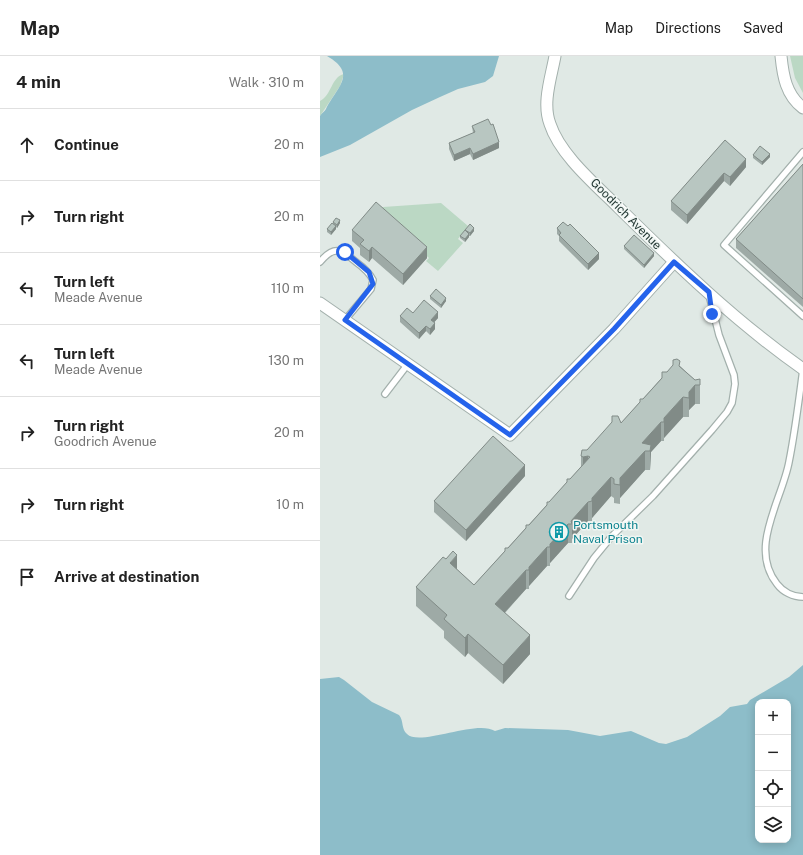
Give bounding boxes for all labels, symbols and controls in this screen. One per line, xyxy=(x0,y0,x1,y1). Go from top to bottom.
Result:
text: Map xyxy=(20,17,60,39)
text: Map xyxy=(605,20,633,36)
text: Directions xyxy=(655,20,721,36)
text: Saved xyxy=(743,20,783,36)
text: 4 min xyxy=(16,72,61,92)
text: Walk · 310 m xyxy=(229,75,304,90)
icon: ahead xyxy=(16,134,38,156)
text: Continue xyxy=(54,136,119,153)
text: 20 m xyxy=(274,137,304,152)
street label: Goodrich Avenue xyxy=(588,176,665,253)
icon: right xyxy=(16,206,38,228)
text: Turn right xyxy=(54,208,124,225)
text: 20 m xyxy=(274,209,304,224)
route start xyxy=(336,243,354,261)
text: Turn left xyxy=(54,273,115,290)
icon: left xyxy=(16,278,38,300)
text: 110 m xyxy=(271,281,304,296)
text: Meade Avenue xyxy=(54,290,143,305)
route end xyxy=(703,305,721,323)
text: Turn left xyxy=(54,345,115,362)
icon: left xyxy=(16,350,38,372)
text: 130 m xyxy=(268,353,304,368)
text: Meade Avenue xyxy=(54,362,143,377)
text: Turn right xyxy=(54,417,124,434)
icon: right xyxy=(16,422,38,444)
text: 20 m xyxy=(274,425,304,440)
text: Goodrich Avenue xyxy=(54,434,157,449)
icon: right xyxy=(16,494,38,516)
text: Turn right xyxy=(54,496,124,513)
text: 10 m xyxy=(276,497,304,512)
place label: Portsmouth Naval Prison xyxy=(573,518,643,546)
building icon: Portsmouth Naval Prison xyxy=(548,521,570,543)
icon: arrive xyxy=(16,566,38,588)
text: Arrive at destination xyxy=(54,568,199,585)
map controls xyxy=(755,699,791,843)
button: + xyxy=(755,699,791,735)
button: − xyxy=(755,735,791,771)
button: locate xyxy=(755,771,791,807)
button: layers xyxy=(755,807,791,843)

